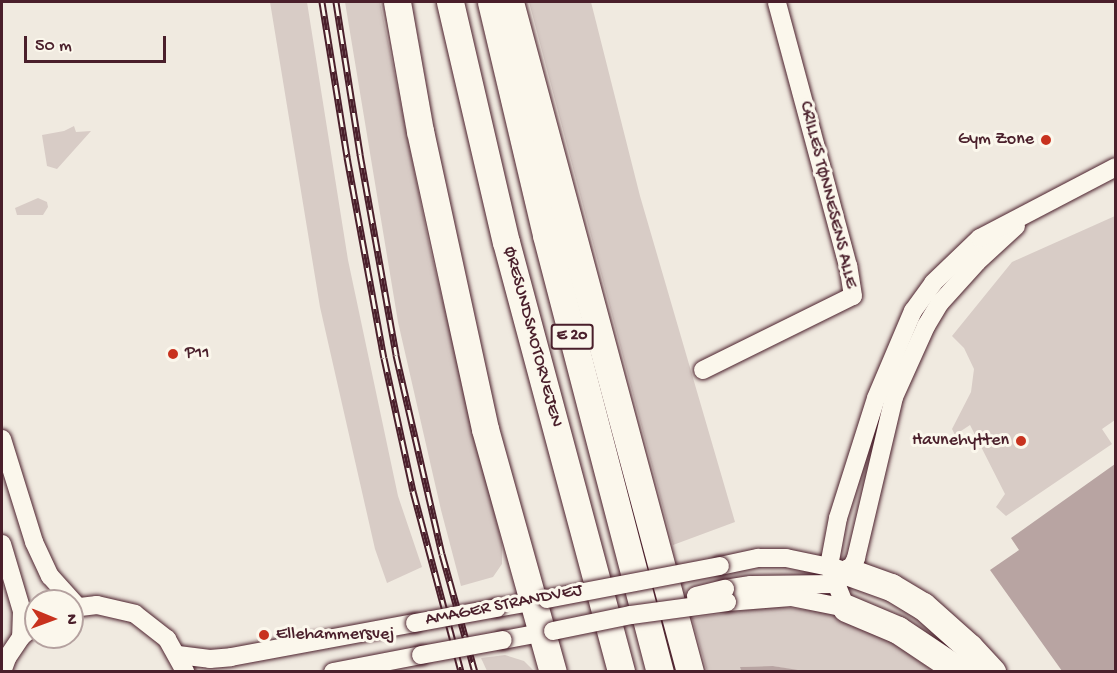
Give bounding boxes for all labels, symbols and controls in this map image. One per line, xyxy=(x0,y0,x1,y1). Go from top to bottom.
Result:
scale bar xyxy=(27,24,170,62)
text: 50 m xyxy=(35,36,72,57)
street label: CRILLES TØNNESENS ALLE xyxy=(793,99,861,291)
place label: Gym Zone xyxy=(958,129,1034,151)
marker: Gym Zone xyxy=(1039,133,1053,147)
street label: ØRESUNDSMOTORVEJEN xyxy=(497,244,567,430)
road number: E 20 xyxy=(550,324,594,350)
place label: P11 xyxy=(185,343,209,365)
marker: P11 xyxy=(166,347,180,361)
place label: Havnehytten xyxy=(912,430,1009,452)
marker: Havnehytten xyxy=(1014,434,1028,448)
street label: AMAGER STRANDVEJ xyxy=(424,580,584,632)
north arrow xyxy=(24,589,84,649)
text: N xyxy=(61,614,80,625)
place label: Ellehammersvej xyxy=(276,624,394,646)
marker: Ellehammersvej xyxy=(257,628,271,642)

